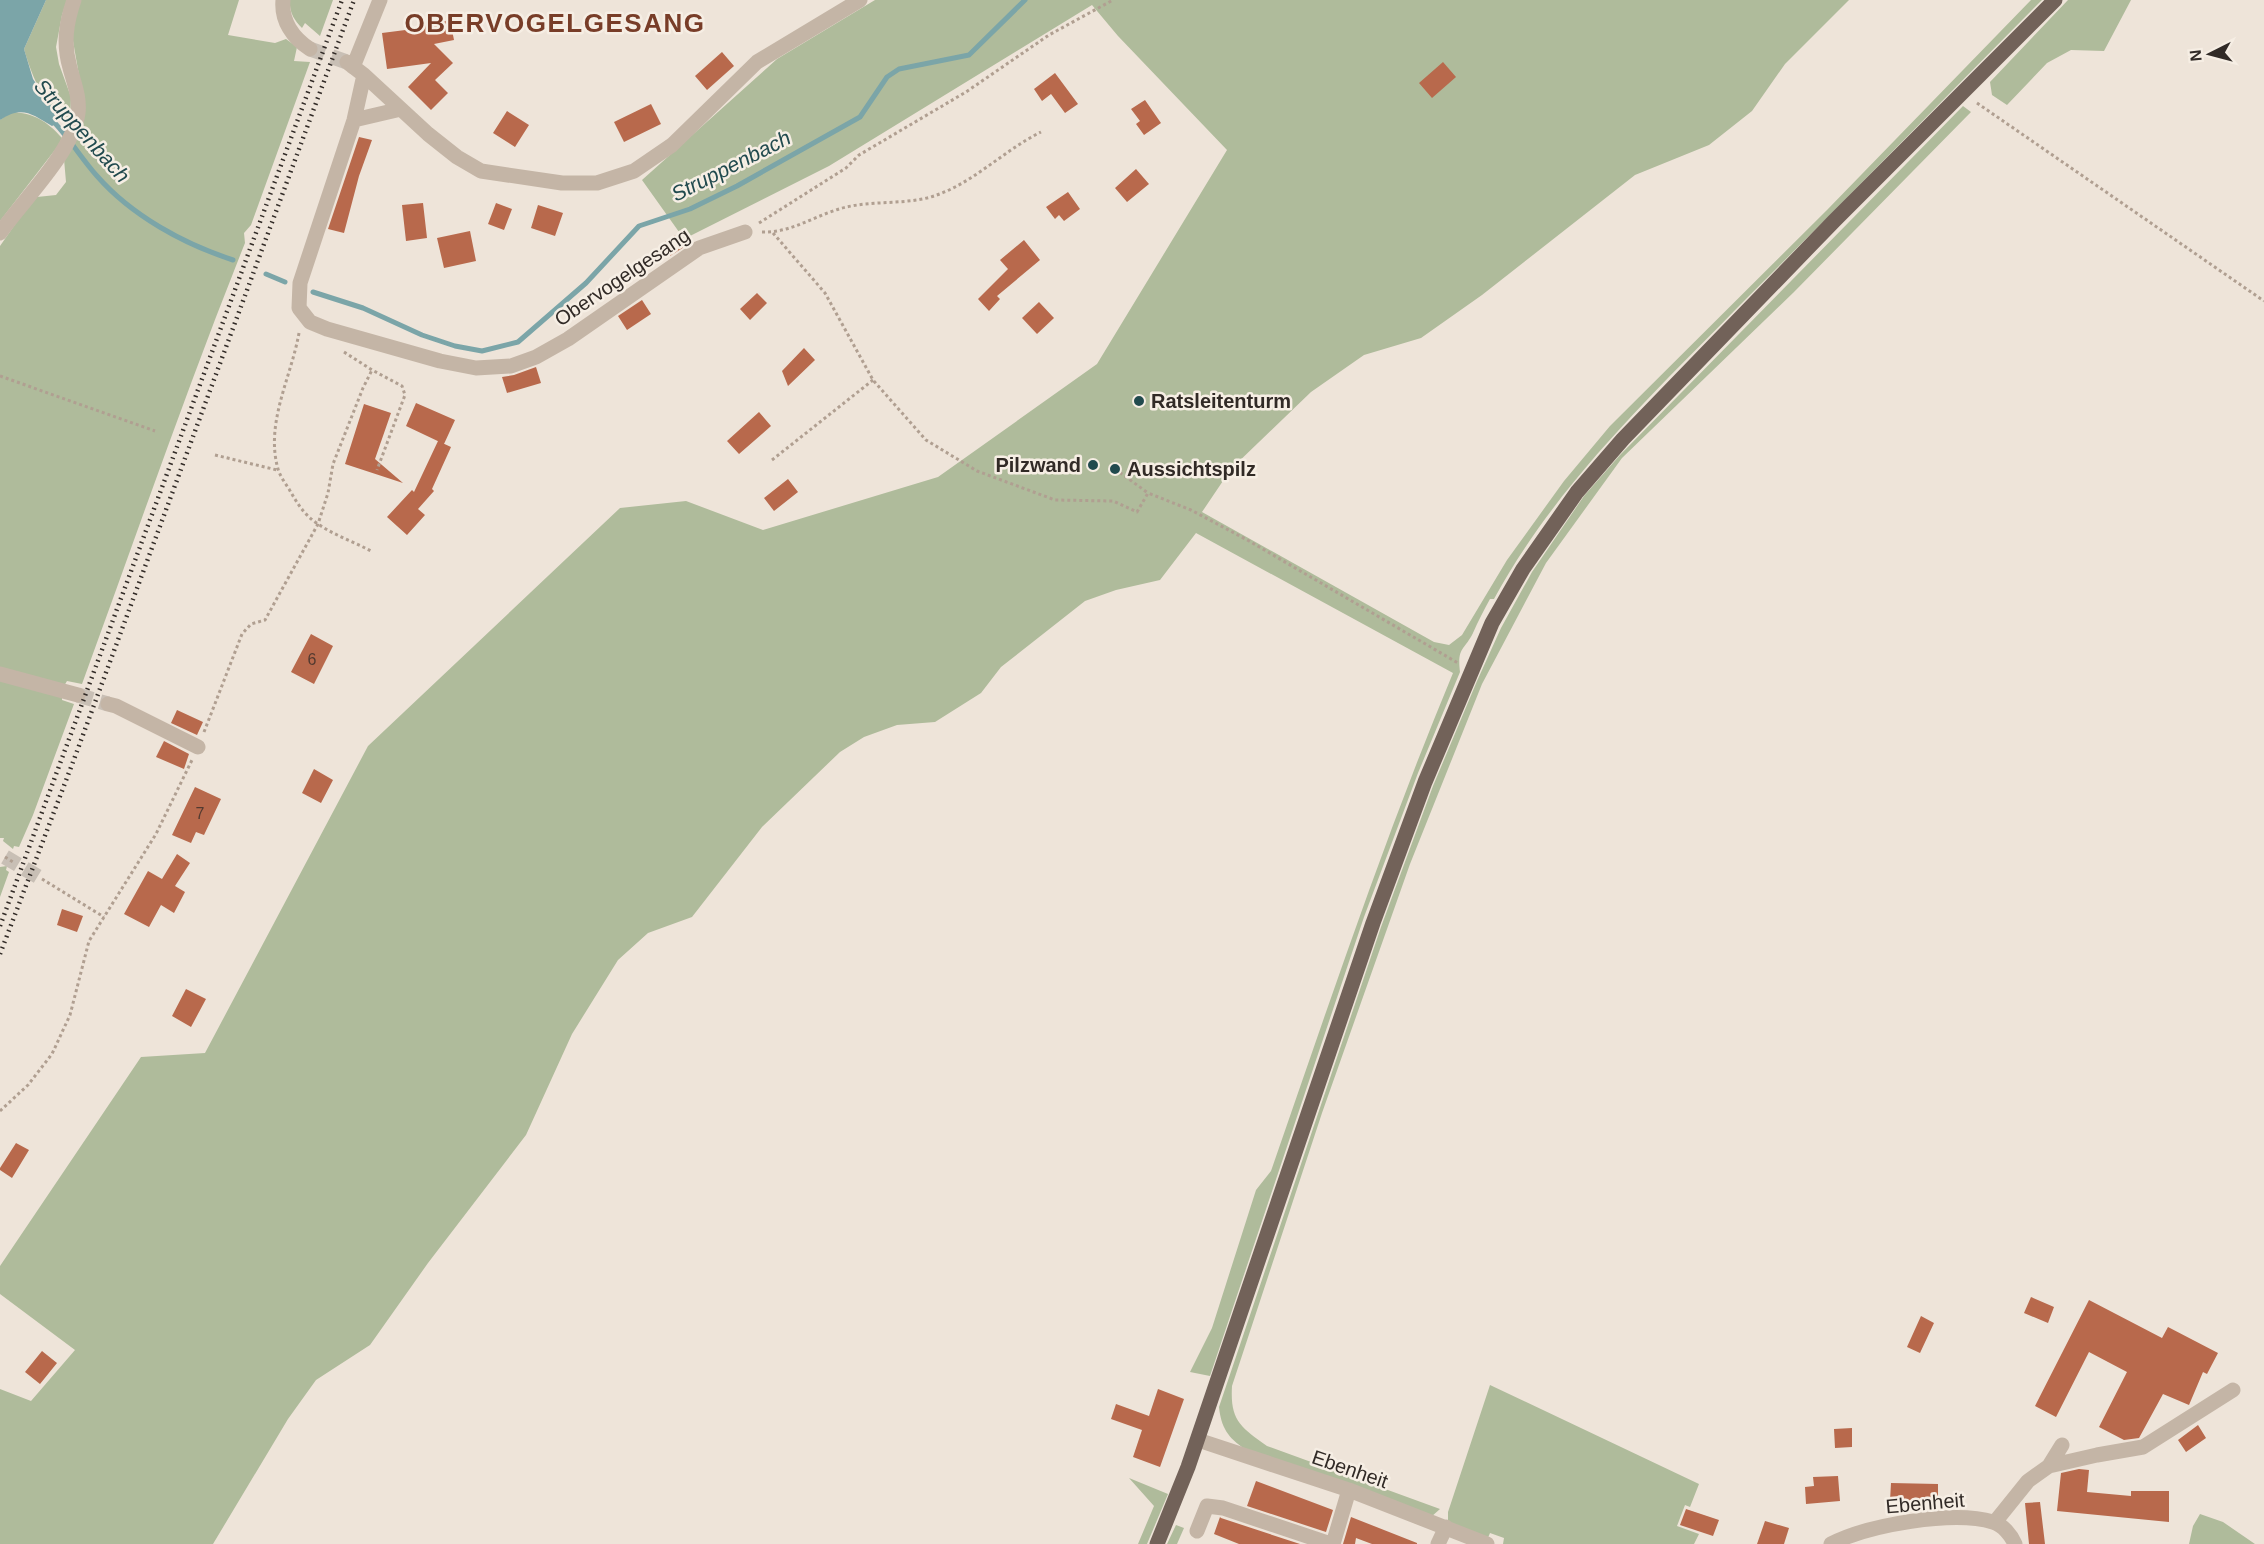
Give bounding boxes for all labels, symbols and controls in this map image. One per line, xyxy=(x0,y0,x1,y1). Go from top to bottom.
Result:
district label: OBERVOGELGESANG xyxy=(405,8,705,38)
north arrow xyxy=(2180,24,2240,84)
text: N xyxy=(2187,49,2205,62)
water label: Struppenbach xyxy=(30,74,135,187)
water label: Struppenbach xyxy=(667,126,794,205)
street label: Obervogelgesang xyxy=(550,224,694,330)
place label: Ratsleitenturm xyxy=(1151,390,1291,412)
marker: Ratsleitenturm xyxy=(1132,394,1146,408)
place label: Pilzwand xyxy=(995,454,1081,476)
marker: Pilzwand xyxy=(1086,458,1100,472)
place label: Aussichtspilz xyxy=(1127,458,1256,480)
marker: Aussichtspilz xyxy=(1108,462,1122,476)
house number: 6 xyxy=(308,651,317,668)
house number: 7 xyxy=(196,805,205,822)
street label: Ebenheit xyxy=(1309,1446,1391,1492)
street label: Ebenheit xyxy=(1885,1489,1966,1517)

